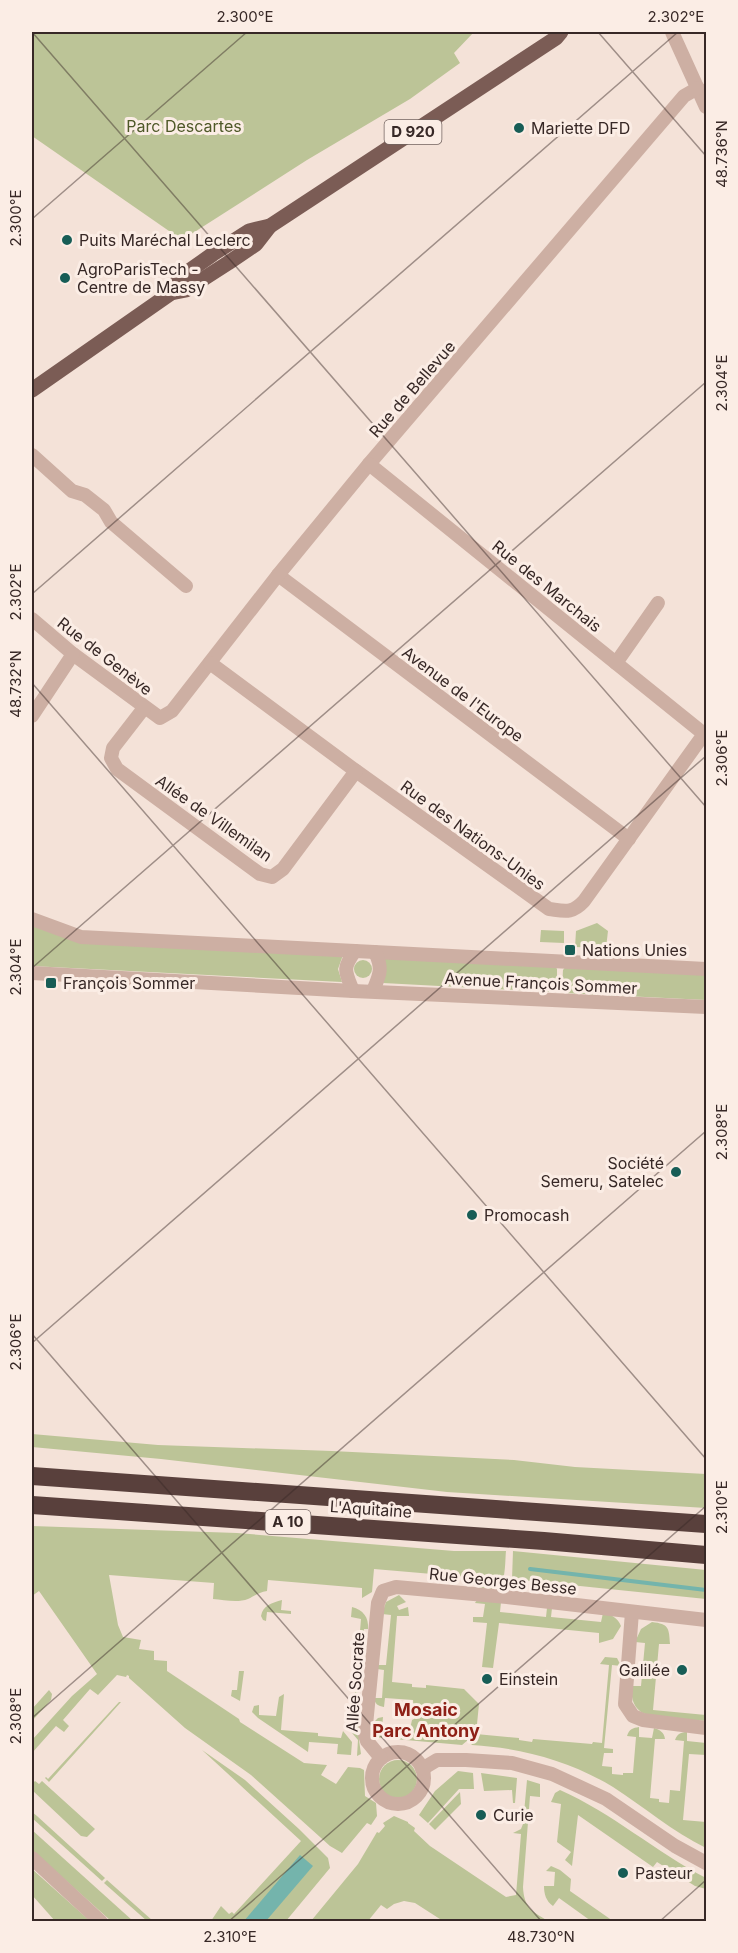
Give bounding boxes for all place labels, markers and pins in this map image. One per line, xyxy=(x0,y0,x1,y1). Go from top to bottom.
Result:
place label: Mariette DFD xyxy=(531,118,630,138)
marker: Mariette DFD xyxy=(512,121,526,135)
place label: Puits Maréchal Leclerc xyxy=(79,230,251,250)
marker: Puits Maréchal Leclerc xyxy=(60,233,74,247)
place label: AgroParisTech - Centre de Massy xyxy=(77,259,205,297)
marker: AgroParisTech - Centre de Massy xyxy=(58,271,72,285)
place label: Nations Unies xyxy=(582,940,687,960)
marker: Nations Unies xyxy=(563,943,577,957)
place label: François Sommer xyxy=(63,973,195,993)
marker: François Sommer xyxy=(44,976,58,990)
place label: Société Semeru, Satelec xyxy=(540,1153,664,1191)
marker: Société Semeru, Satelec xyxy=(669,1165,683,1179)
place label: Promocash xyxy=(484,1205,569,1225)
marker: Promocash xyxy=(465,1208,479,1222)
place label: Galilée xyxy=(619,1660,670,1680)
marker: Galilée xyxy=(675,1663,689,1677)
place label: Einstein xyxy=(499,1669,558,1689)
marker: Einstein xyxy=(480,1672,494,1686)
place label: Curie xyxy=(493,1805,534,1825)
marker: Curie xyxy=(474,1808,488,1822)
place label: Pasteur xyxy=(635,1863,693,1883)
marker: Pasteur xyxy=(616,1866,630,1880)

